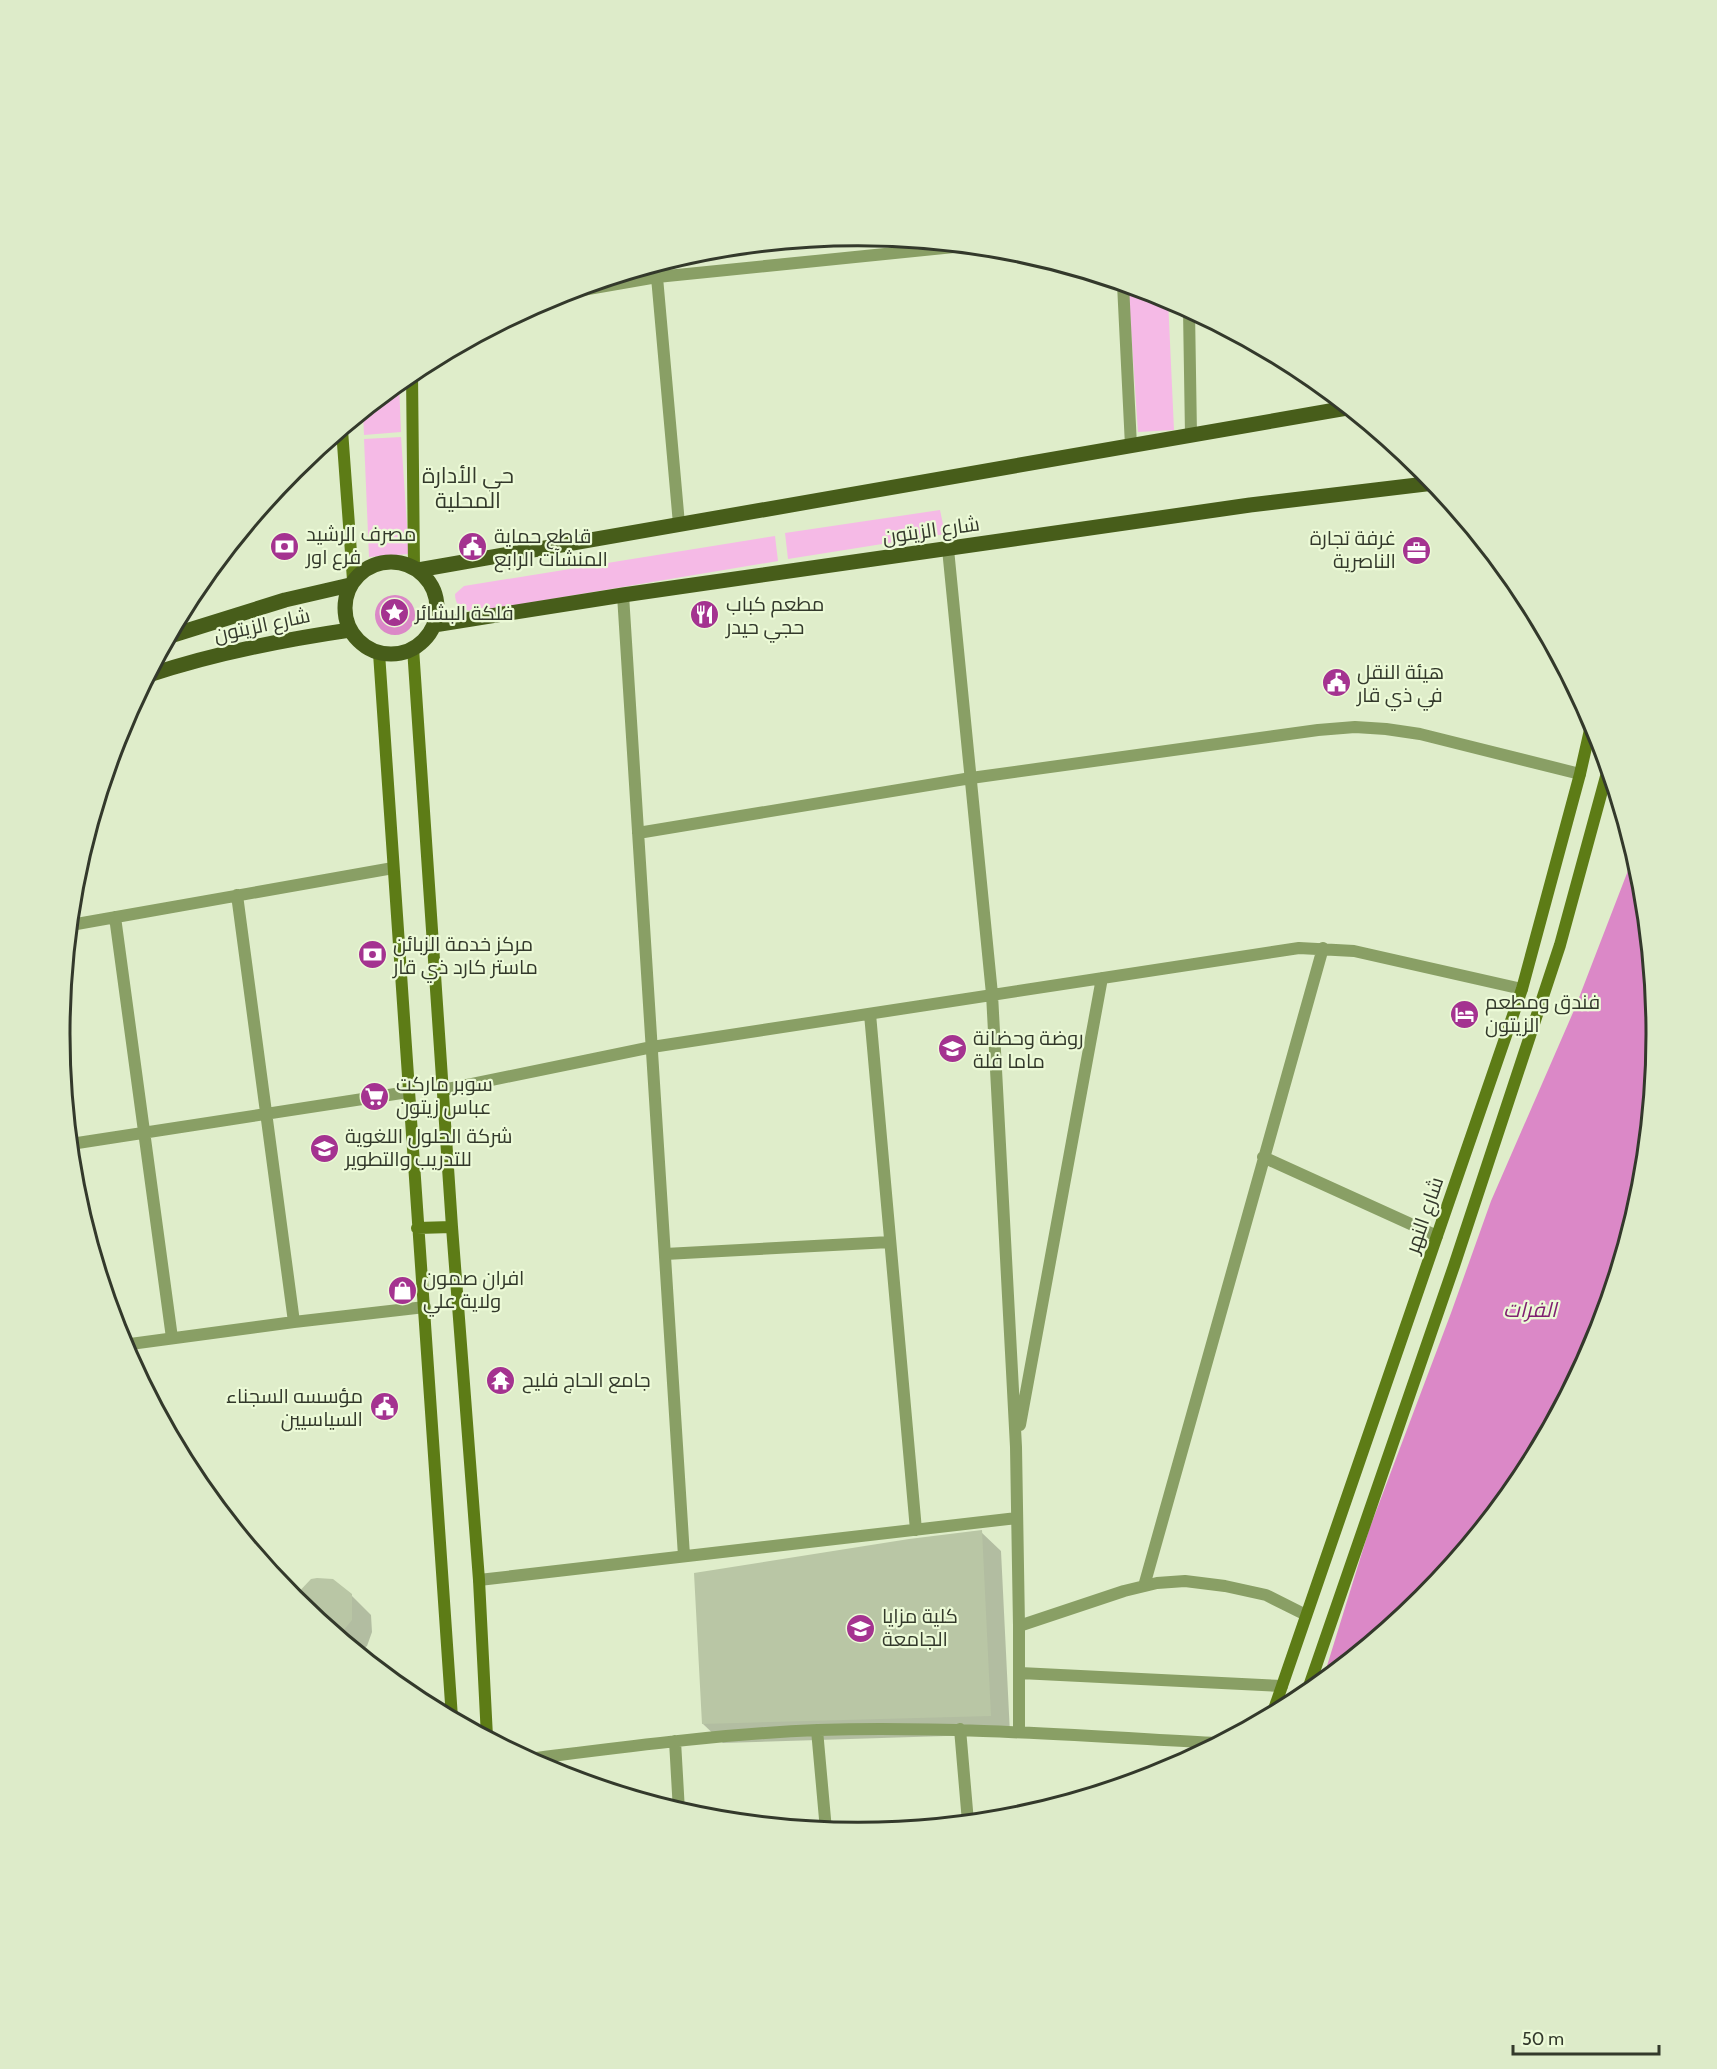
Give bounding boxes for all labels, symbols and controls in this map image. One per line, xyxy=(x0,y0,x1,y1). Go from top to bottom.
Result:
district label: حي الأدارة المحلية xyxy=(422,462,514,514)
street label: شارع الزيتون xyxy=(881,511,981,551)
place label: مصرف الرشيد فرع اور xyxy=(305,522,416,571)
place label: قاطع حماية المنشآت الرابع xyxy=(494,524,608,573)
place label: غرفة تجارة الناصرية xyxy=(1310,526,1396,573)
bank icon: مصرف الرشيد فرع اور xyxy=(269,530,301,562)
public building icon: قاطع حماية المنشآت الرابع xyxy=(457,531,489,563)
office icon: غرفة تجارة الناصرية xyxy=(1401,534,1433,566)
place label: مطعم كباب حجي حيدر xyxy=(725,592,824,643)
place icon: فلكة البشائر xyxy=(378,597,410,629)
restaurant icon: مطعم كباب حجي حيدر xyxy=(689,599,721,631)
place label: فلكة البشائر xyxy=(414,601,514,625)
street label: شارع الزيتون xyxy=(212,603,313,649)
place label: هيئة النقل في ذي قار xyxy=(1356,660,1444,711)
public building icon: هيئة النقل في ذي قار xyxy=(1320,667,1352,699)
place label: مركز خدمة الزبائن ماستر كارد ذي قار xyxy=(392,932,538,983)
bank icon: مركز خدمة الزبائن ماستر كارد ذي قار xyxy=(356,939,388,971)
place label: فندق ومطعم الزيتون xyxy=(1485,990,1600,1038)
hotel icon: فندق ومطعم الزيتون xyxy=(1448,998,1480,1030)
place label: روضة وحضانة ماما فلة xyxy=(973,1026,1083,1073)
school or university icon: روضة وحضانة ماما فلة xyxy=(936,1033,968,1065)
place label: سوبر ماركت عباس زيتون xyxy=(396,1072,493,1120)
supermarket icon: سوبر ماركت عباس زيتون xyxy=(359,1080,391,1112)
place label: شركة الحلول اللغوية للتدريب والتطوير xyxy=(344,1124,512,1171)
school or university icon: شركة الحلول اللغوية للتدريب والتطوير xyxy=(308,1132,340,1164)
street label: شارع النهر xyxy=(1399,1174,1450,1258)
place label: افران صمون ولاية علي xyxy=(423,1266,525,1317)
shop icon: افران صمون ولاية علي xyxy=(386,1274,418,1306)
water label: الفرات xyxy=(1503,1297,1559,1322)
temple icon: جامع الحاج فليح xyxy=(485,1364,517,1396)
place label: جامع الحاج فليح xyxy=(522,1368,651,1394)
place label: مؤسسه السجناء السياسيين xyxy=(226,1384,363,1432)
public building icon: مؤسسه السجناء السياسيين xyxy=(368,1391,400,1423)
place label: كلية مزايا الجامعة xyxy=(882,1604,958,1651)
school or university icon: كلية مزايا الجامعة xyxy=(845,1612,877,1644)
scale bar xyxy=(1513,2018,1658,2056)
text: 50 m xyxy=(1522,2028,1564,2050)

